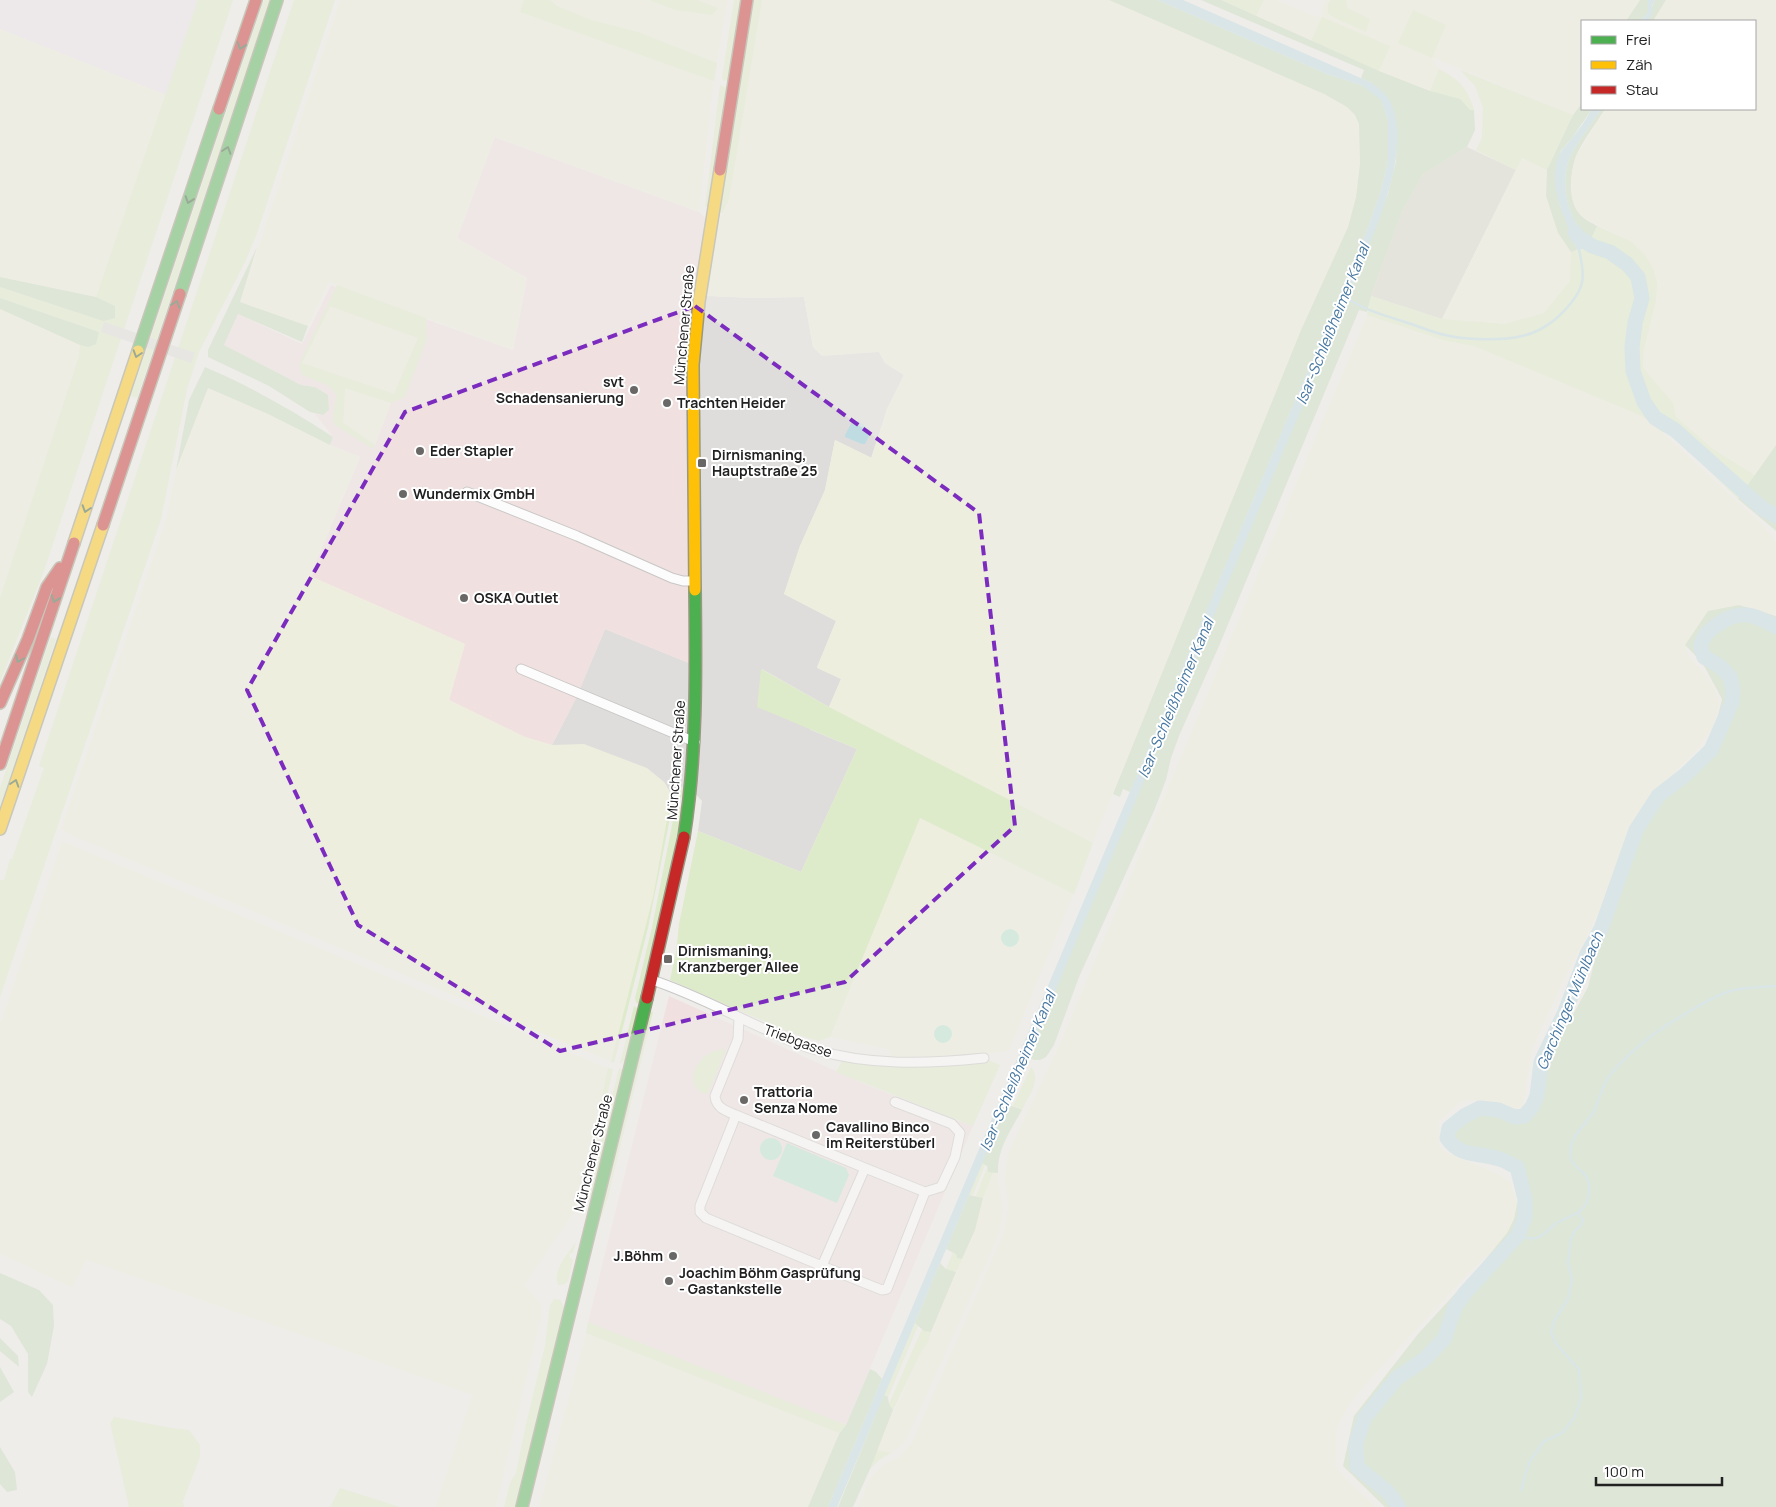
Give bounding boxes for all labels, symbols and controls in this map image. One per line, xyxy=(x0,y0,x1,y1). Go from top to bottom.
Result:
legend xyxy=(1581,20,1756,110)
text: Frei xyxy=(1626,29,1651,50)
one-way arrow xyxy=(237,41,247,50)
text: Zäh xyxy=(1626,54,1653,75)
text: Stau xyxy=(1626,79,1659,100)
one-way arrow xyxy=(221,146,231,155)
one-way arrow xyxy=(185,195,195,204)
water label: Isar-Schleißheimer Kanal xyxy=(1291,238,1375,407)
street label: Münchener Straße xyxy=(669,264,698,386)
one-way arrow xyxy=(170,301,180,309)
one-way arrow xyxy=(133,350,143,358)
place label: svt Schadensanierung xyxy=(496,372,624,407)
marker: svt Schadensanierung xyxy=(628,384,640,396)
place label: Trachten Heider xyxy=(677,393,786,412)
marker: Trachten Heider xyxy=(661,397,673,409)
place label: Eder Stapler xyxy=(430,441,514,460)
marker: Eder Stapler xyxy=(414,445,426,457)
place label: Dirnismaning, Hauptstraße 25 xyxy=(712,445,817,480)
marker: Dirnismaning, Hauptstraße 25 xyxy=(696,457,708,469)
place label: Wundermix GmbH xyxy=(413,484,535,503)
marker: Wundermix GmbH xyxy=(397,488,409,500)
one-way arrow xyxy=(82,504,92,512)
place label: OSKA Outlet xyxy=(474,588,559,607)
marker: OSKA Outlet xyxy=(458,592,470,604)
one-way arrow xyxy=(51,594,61,603)
water label: Isar-Schleißheimer Kanal xyxy=(1132,612,1220,781)
one-way arrow xyxy=(15,654,26,663)
street label: Münchener Straße xyxy=(662,699,689,821)
one-way arrow xyxy=(10,779,20,787)
water label: Garchinger Mühlbach xyxy=(1531,927,1609,1073)
place label: Dirnismaning, Kranzberger Allee xyxy=(678,941,799,976)
marker: Dirnismaning, Kranzberger Allee xyxy=(662,953,674,965)
water label: Isar-Schleißheimer Kanal xyxy=(974,985,1062,1154)
street label: Triebgasse xyxy=(761,1019,835,1062)
place label: Trattoria Senza Nome xyxy=(754,1082,838,1117)
street label: Münchener Straße xyxy=(569,1092,616,1213)
marker: Trattoria Senza Nome xyxy=(738,1094,750,1106)
place label: Cavallino Binco im Reiterstüberl xyxy=(826,1117,935,1152)
marker: Cavallino Binco im Reiterstüberl xyxy=(810,1129,822,1141)
place label: J.Böhm xyxy=(614,1246,663,1265)
marker: J.Böhm xyxy=(667,1250,679,1262)
place label: Joachim Böhm Gasprüfung - Gastankstelle xyxy=(679,1263,861,1298)
marker: Joachim Böhm Gasprüfung - Gastankstelle xyxy=(663,1275,675,1287)
scale bar xyxy=(1596,1454,1722,1486)
text: 100 m xyxy=(1604,1461,1644,1482)

